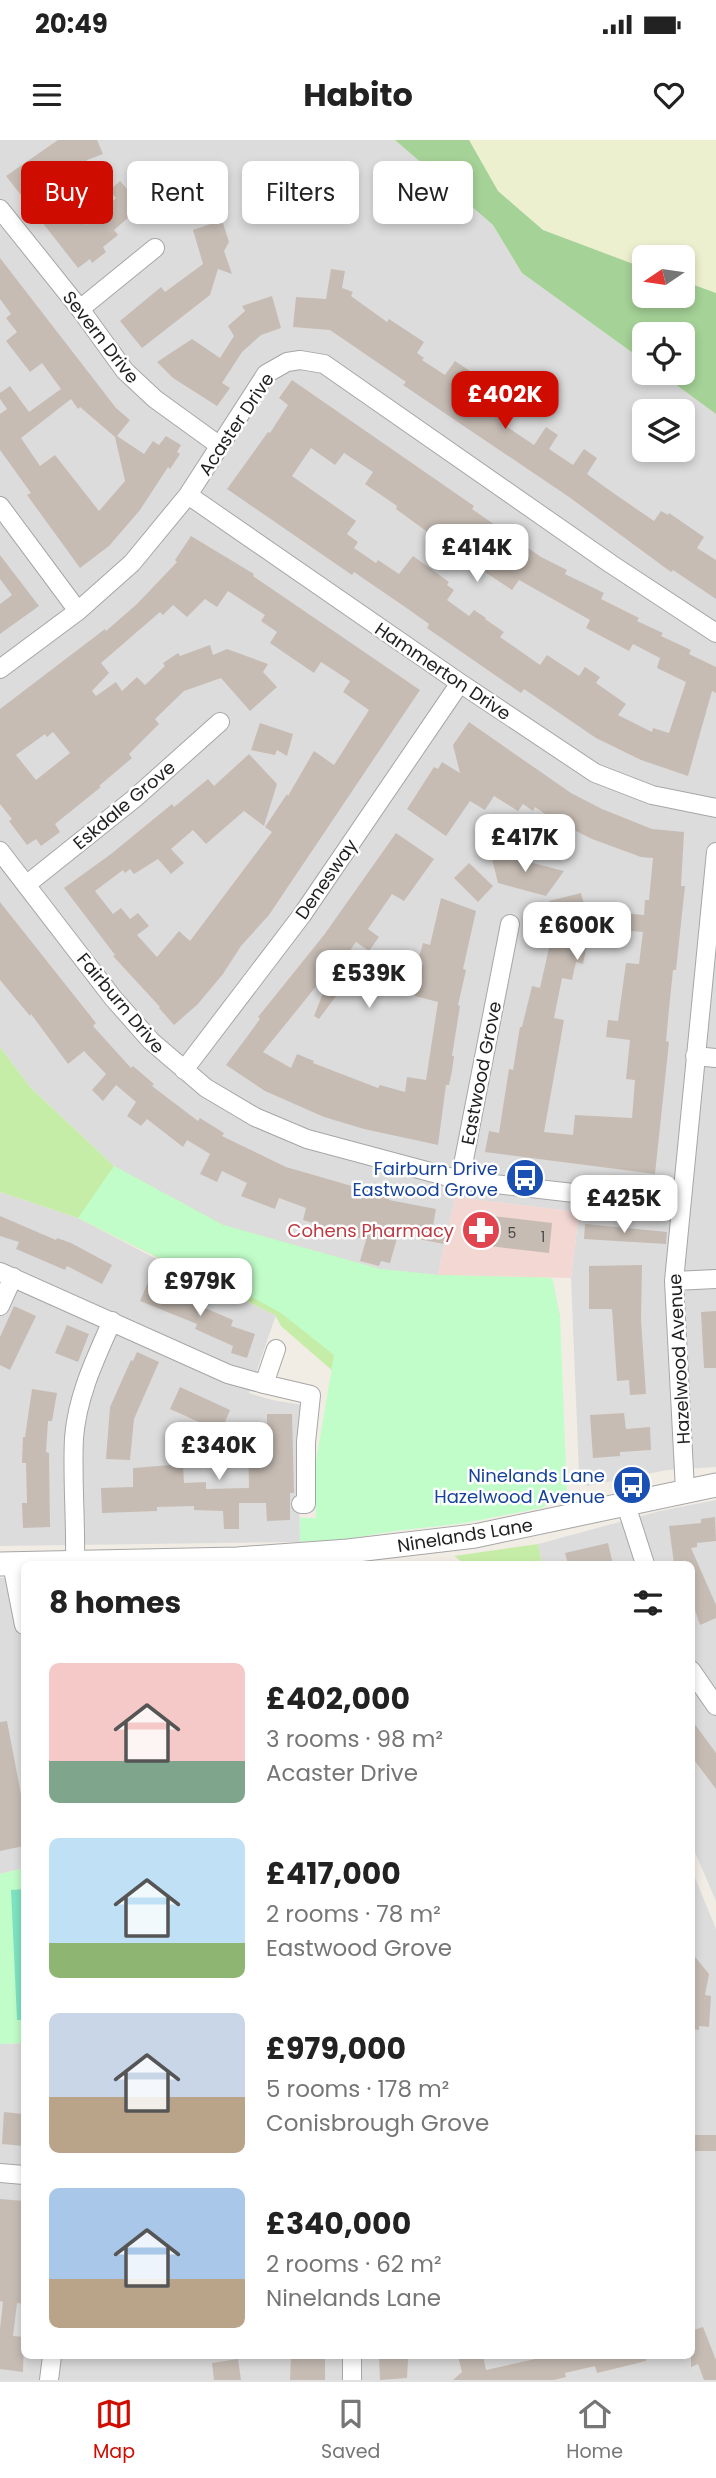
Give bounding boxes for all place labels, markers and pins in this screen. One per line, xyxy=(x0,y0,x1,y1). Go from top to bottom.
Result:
pin: £402K xyxy=(456,372,554,431)
pin: £414K xyxy=(428,524,526,584)
pin: £417K xyxy=(476,814,574,874)
pin: £600K xyxy=(528,902,626,962)
pin: £539K xyxy=(320,950,418,1010)
place label: Fairburn Drive Eastwood Grove xyxy=(352,1156,498,1202)
bus stop icon: Fairburn Drive Eastwood Grove xyxy=(504,1157,546,1199)
pin: £425K xyxy=(575,1176,673,1235)
pharmacy icon: Cohens Pharmacy xyxy=(460,1209,502,1251)
place label: Cohens Pharmacy xyxy=(288,1218,454,1243)
pin: £979K xyxy=(151,1258,249,1318)
pin: £340K xyxy=(170,1422,268,1482)
place label: Ninelands Lane Hazelwood Avenue xyxy=(434,1463,605,1509)
bus stop icon: Ninelands Lane Hazelwood Avenue xyxy=(611,1464,653,1506)

